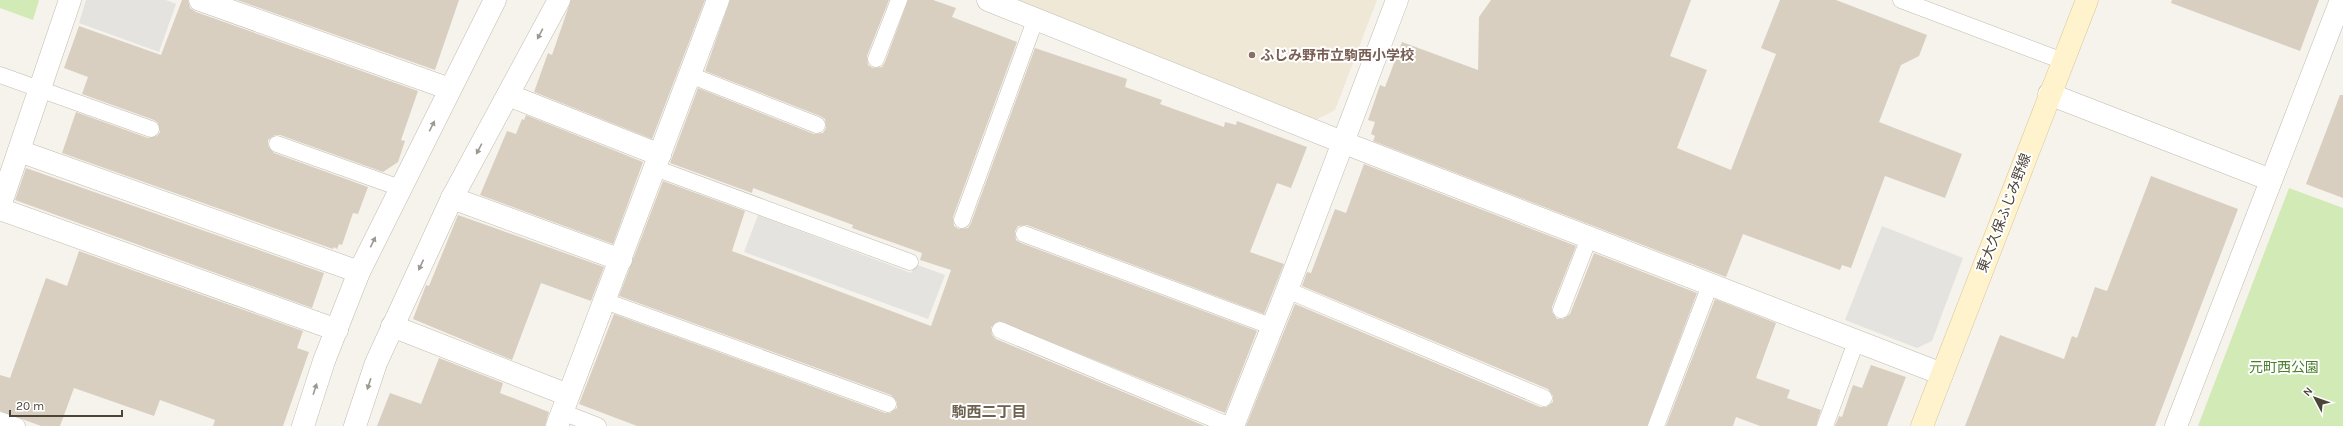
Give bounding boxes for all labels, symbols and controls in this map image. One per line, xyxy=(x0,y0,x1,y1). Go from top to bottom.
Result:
one-way arrow xyxy=(537,29,543,40)
place label: ふじみ野市立駒西小学校 xyxy=(1260,47,1414,64)
marker: ふじみ野市立駒西小学校 xyxy=(1247,50,1257,60)
one-way arrow xyxy=(429,120,435,132)
one-way arrow xyxy=(475,143,482,155)
street label: 東大久保ふじみ野線 xyxy=(1973,151,2035,275)
one-way arrow xyxy=(370,236,377,248)
one-way arrow xyxy=(418,260,424,271)
park label: 元町西公園 xyxy=(2249,359,2319,376)
north arrow xyxy=(2295,378,2335,418)
one-way arrow xyxy=(365,379,371,391)
one-way arrow xyxy=(312,383,318,395)
text: N xyxy=(2300,385,2315,399)
scale bar xyxy=(10,392,122,418)
text: 20 m xyxy=(16,399,44,413)
district label: 駒西二丁目 xyxy=(951,403,1027,421)

